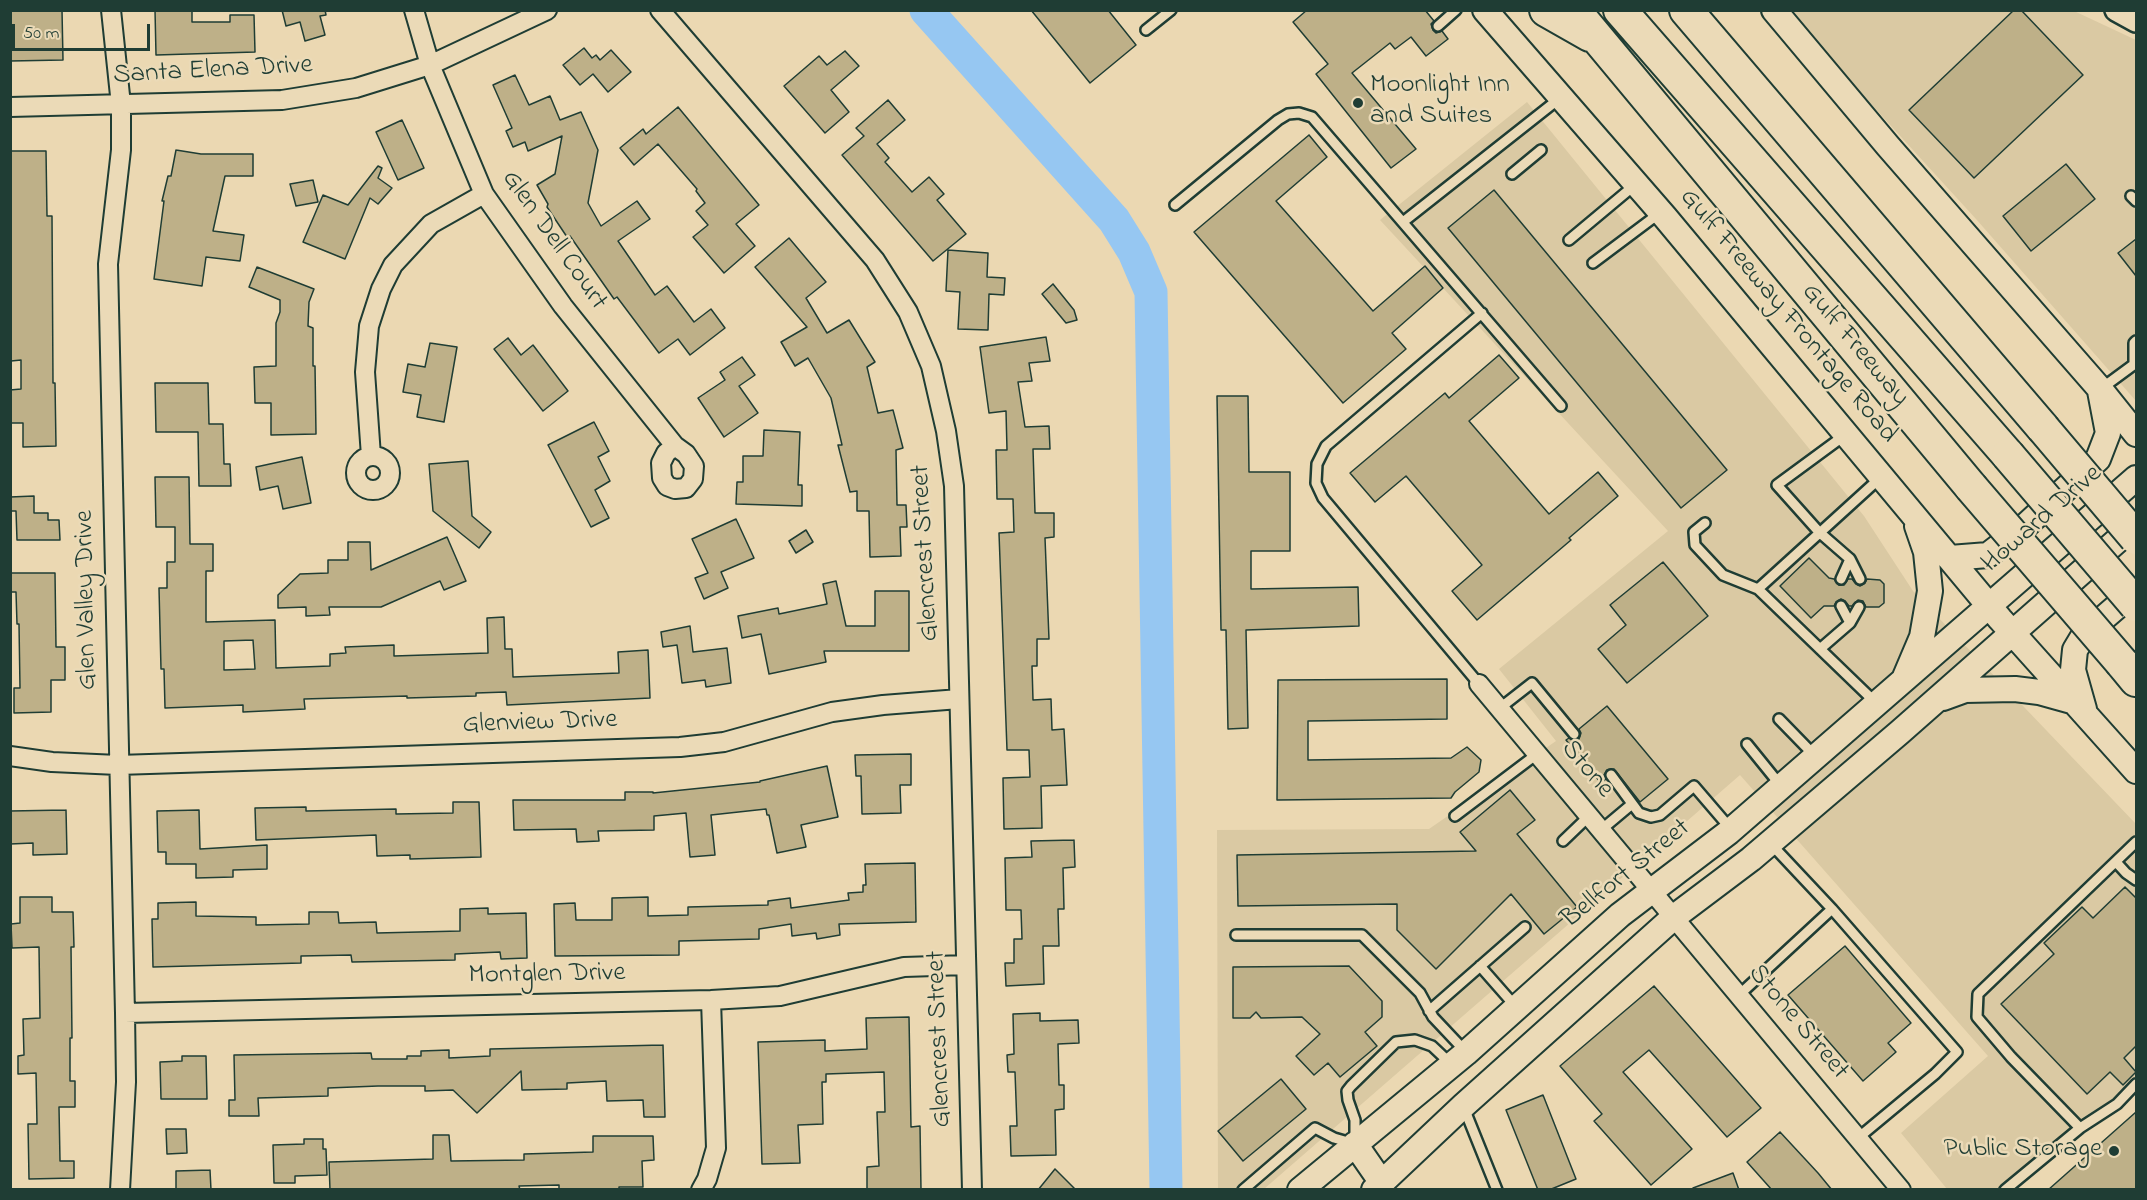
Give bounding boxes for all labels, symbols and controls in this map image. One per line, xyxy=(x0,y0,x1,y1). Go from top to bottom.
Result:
scale bar xyxy=(15,12,153,50)
text: 50 m xyxy=(23,21,60,47)
street label: Santa Elena Drive xyxy=(112,51,314,93)
place label: Moonlight Inn and Suites xyxy=(1370,71,1510,134)
marker: Moonlight Inn and Suites xyxy=(1351,96,1365,110)
street label: Glen Dell Court xyxy=(493,165,613,317)
street label: Gulf Freeway Frontage Road xyxy=(1671,183,1903,451)
street label: Gulf Freeway xyxy=(1793,278,1915,414)
street label: Howard Drive xyxy=(1976,459,2110,581)
street label: Glencrest Street xyxy=(906,464,948,642)
street label: Glen Valley Drive xyxy=(70,510,106,690)
street label: Glenview Drive xyxy=(462,705,618,743)
street label: Stone xyxy=(1552,734,1620,806)
street label: Bellfort Street xyxy=(1556,813,1698,937)
street label: Glencrest Street xyxy=(922,950,960,1128)
street label: Montglen Drive xyxy=(468,958,626,994)
street label: Stone Street xyxy=(1739,959,1855,1087)
place label: Public Storage xyxy=(1943,1135,2102,1167)
marker: Public Storage xyxy=(2107,1144,2121,1158)

